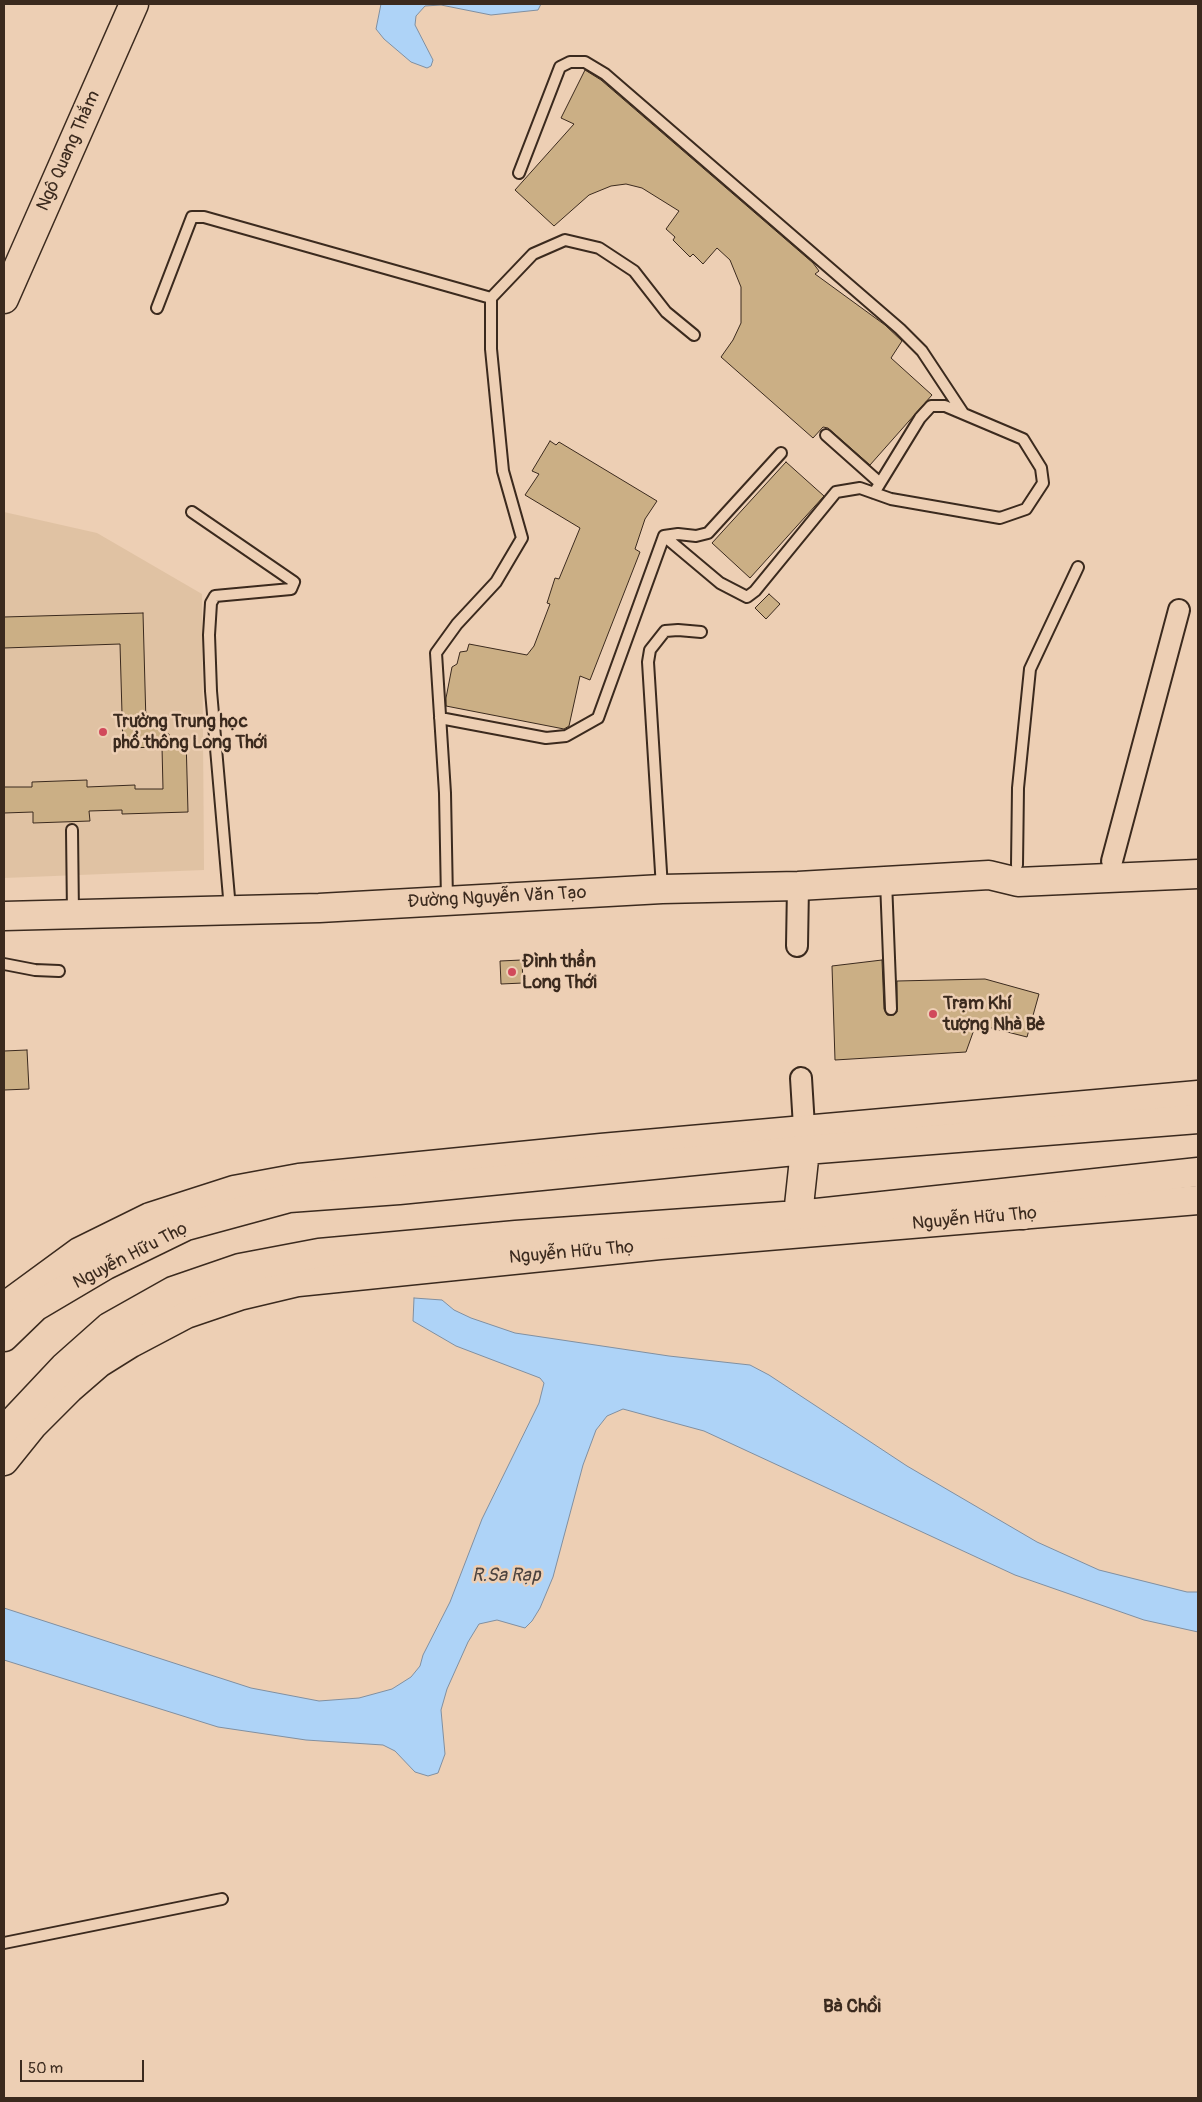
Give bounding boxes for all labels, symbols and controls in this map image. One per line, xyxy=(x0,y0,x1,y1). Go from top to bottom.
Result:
street label: Ngô Quang Thắm xyxy=(33,87,105,215)
place label: Trường Trung học phổ thông Long Thới xyxy=(113,711,267,754)
marker: Trường Trung học phổ thông Long Thới xyxy=(97,726,109,738)
street label: Đường Nguyễn Văn Tạo xyxy=(407,883,587,913)
place label: Đình thần Long Thới xyxy=(522,951,597,994)
marker: Đình thần Long Thới xyxy=(506,966,518,978)
place label: Trạm Khí tượng Nhà Bè xyxy=(943,993,1045,1036)
marker: Trạm Khí tượng Nhà Bè xyxy=(927,1008,939,1020)
street label: Nguyễn Hữu Thọ xyxy=(911,1203,1039,1235)
street label: Nguyễn Hữu Thọ xyxy=(70,1218,192,1294)
street label: Nguyễn Hữu Thọ xyxy=(508,1237,636,1269)
water label: R.Sa Rạp xyxy=(472,1565,540,1587)
district label: Bà Chồi xyxy=(823,1996,881,2018)
scale bar xyxy=(22,2050,146,2082)
text: 50 m xyxy=(28,2059,63,2078)

